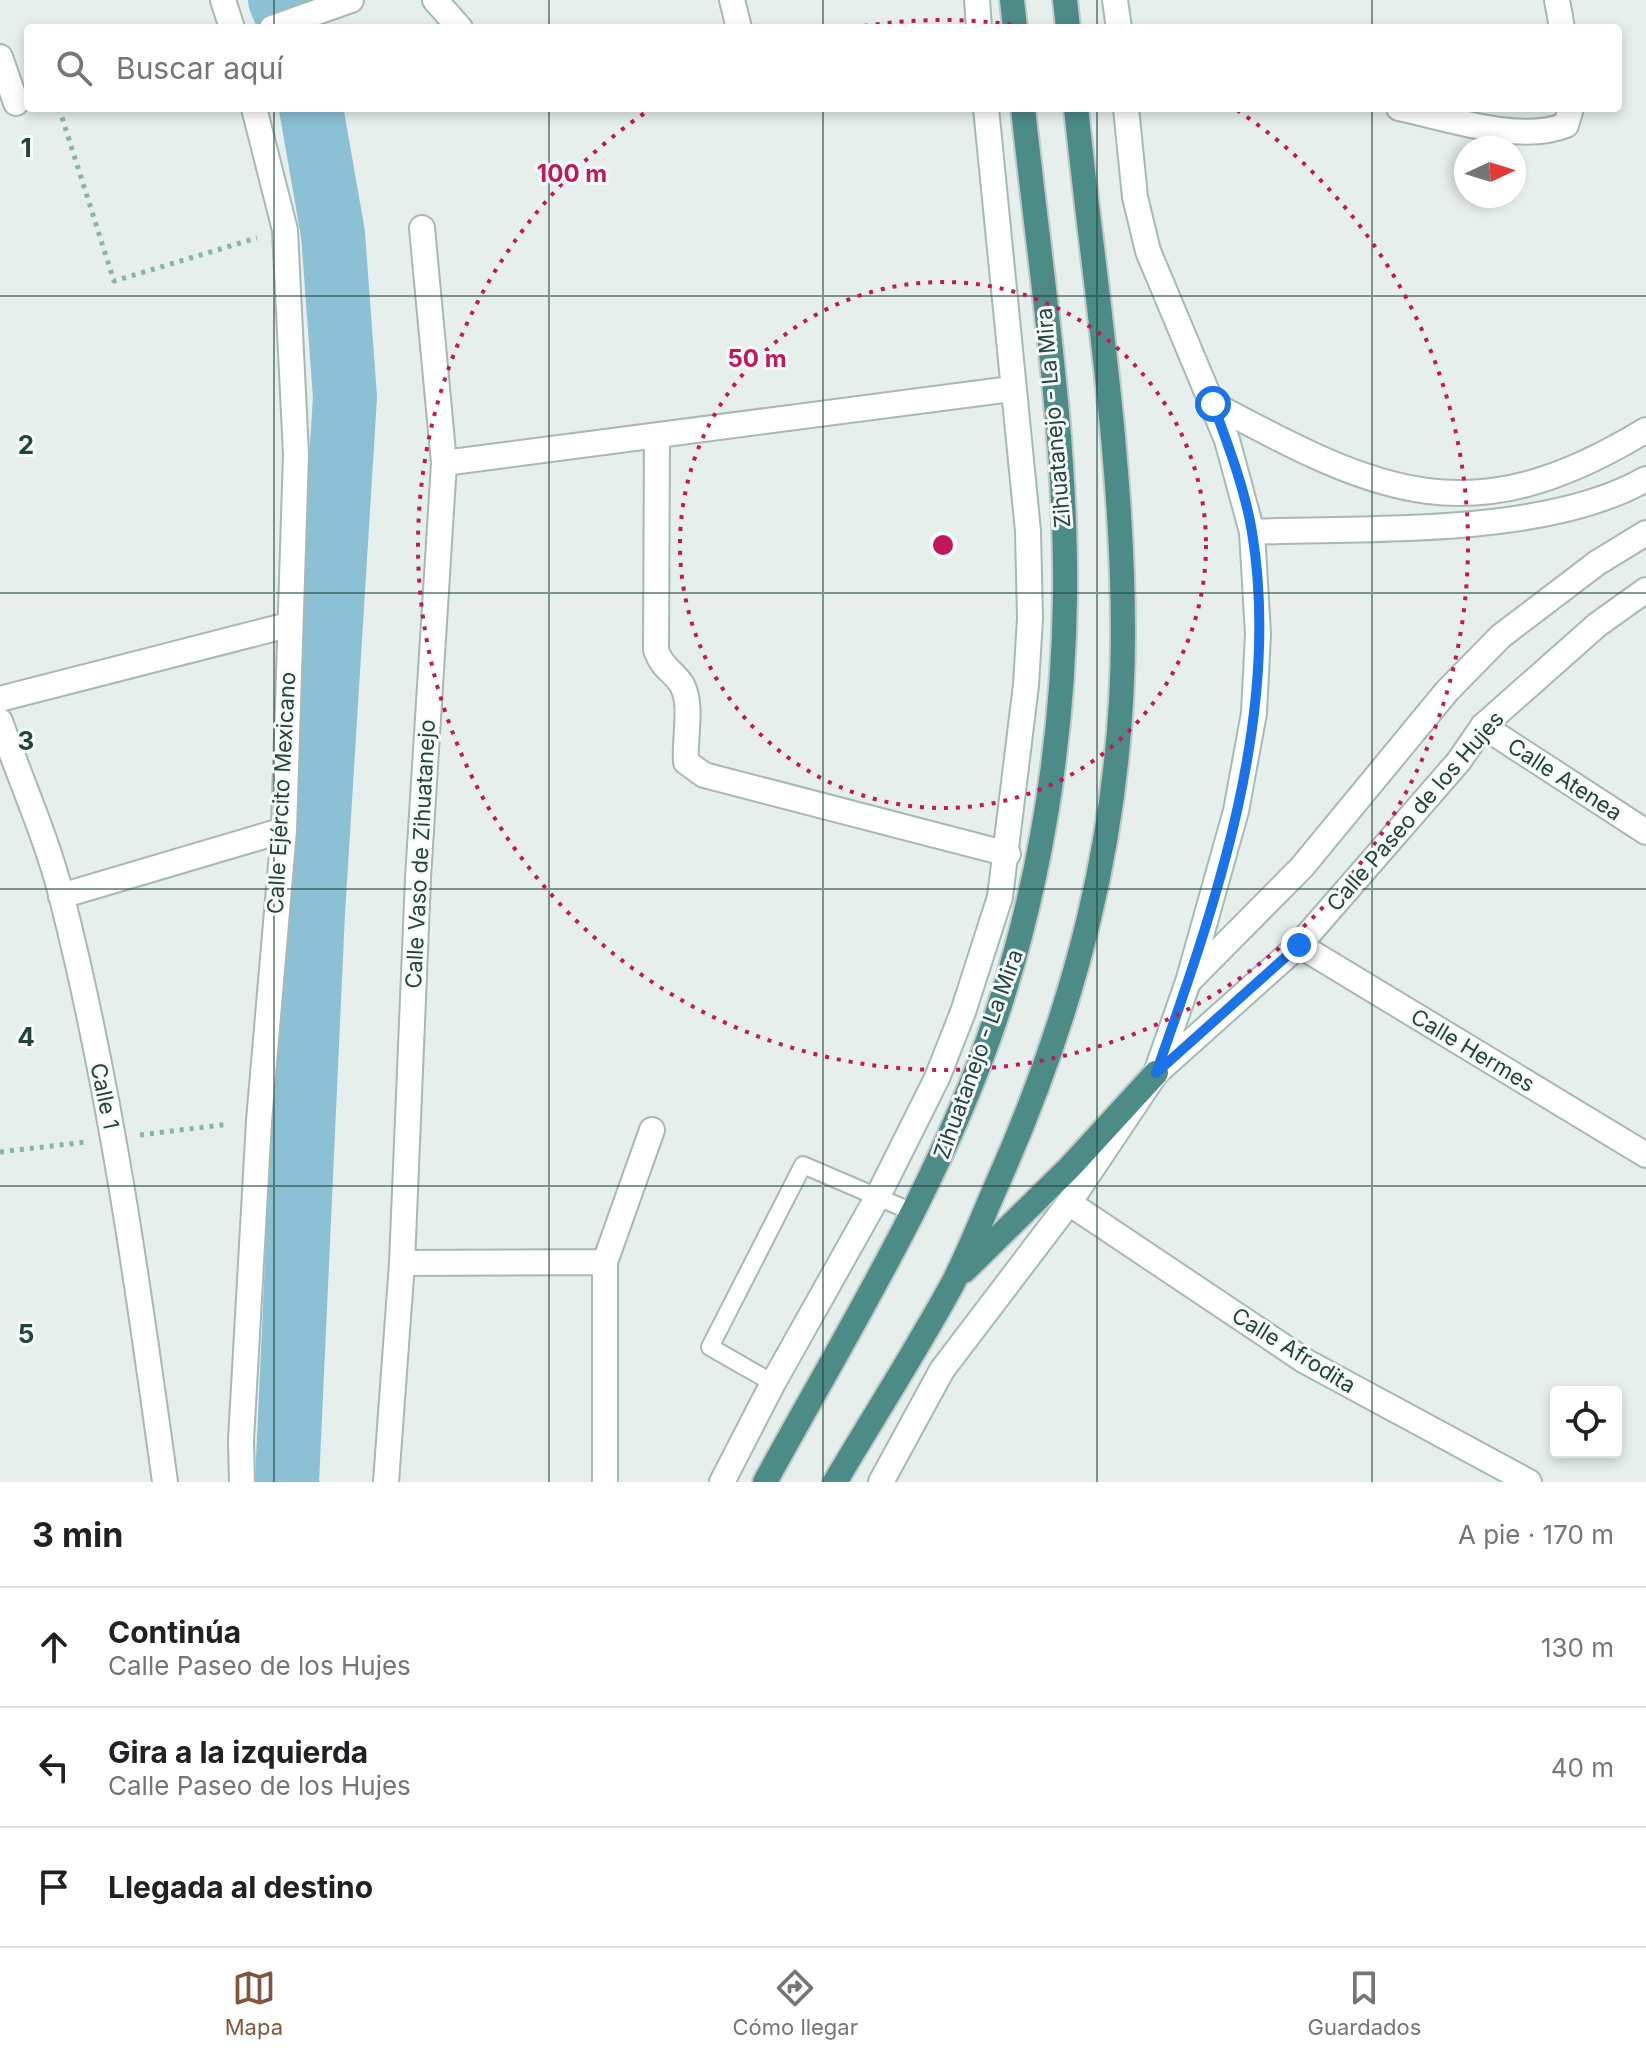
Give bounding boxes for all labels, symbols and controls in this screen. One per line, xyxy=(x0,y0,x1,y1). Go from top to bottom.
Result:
search box xyxy=(24,24,1622,112)
icon: search xyxy=(52,46,96,90)
text: Buscar aquí xyxy=(116,50,283,86)
text: 1 xyxy=(20,132,32,163)
north arrow xyxy=(1454,136,1526,208)
text: 100 m xyxy=(537,159,607,188)
street label: Zihuatanejo - La Mira xyxy=(1030,307,1076,529)
text: 50 m xyxy=(727,344,787,373)
route start xyxy=(1195,386,1231,422)
text: 2 xyxy=(18,429,34,460)
centre of rings xyxy=(929,531,957,559)
street label: Calle Ejército Mexicano xyxy=(262,671,300,915)
street label: Calle Paseo de los Hujes xyxy=(1321,706,1509,916)
street label: Calle Vaso de Zihuatanejo xyxy=(400,719,440,989)
text: 3 xyxy=(18,725,34,756)
street label: Calle Atenea xyxy=(1503,732,1627,826)
route end xyxy=(1281,927,1317,963)
street label: Zihuatanejo - La Mira xyxy=(928,946,1028,1162)
street label: Calle Hermes xyxy=(1406,1003,1540,1097)
text: 4 xyxy=(17,1021,35,1052)
street label: Calle 1 xyxy=(85,1061,125,1131)
street label: Calle Afrodita xyxy=(1227,1302,1361,1398)
text: 5 xyxy=(18,1318,34,1349)
map controls xyxy=(1550,1386,1622,1458)
button: locate xyxy=(1550,1386,1622,1458)
text: 3 min xyxy=(32,1514,123,1555)
text: A pie · 170 m xyxy=(1458,1519,1614,1550)
text: Continúa xyxy=(108,1614,241,1650)
icon: ahead xyxy=(32,1625,76,1669)
text: 130 m xyxy=(1541,1632,1614,1663)
text: Calle Paseo de los Hujes xyxy=(108,1650,411,1681)
text: Gira a la izquierda xyxy=(108,1734,368,1770)
icon: left xyxy=(32,1745,76,1789)
text: 40 m xyxy=(1551,1752,1614,1783)
text: Calle Paseo de los Hujes xyxy=(108,1770,411,1801)
icon: arrive xyxy=(32,1865,76,1909)
text: Llegada al destino xyxy=(108,1869,373,1905)
tab: Mapa xyxy=(225,1966,283,2040)
tab: Cómo llegar xyxy=(732,1966,858,2040)
tab: Guardados xyxy=(1307,1966,1421,2040)

